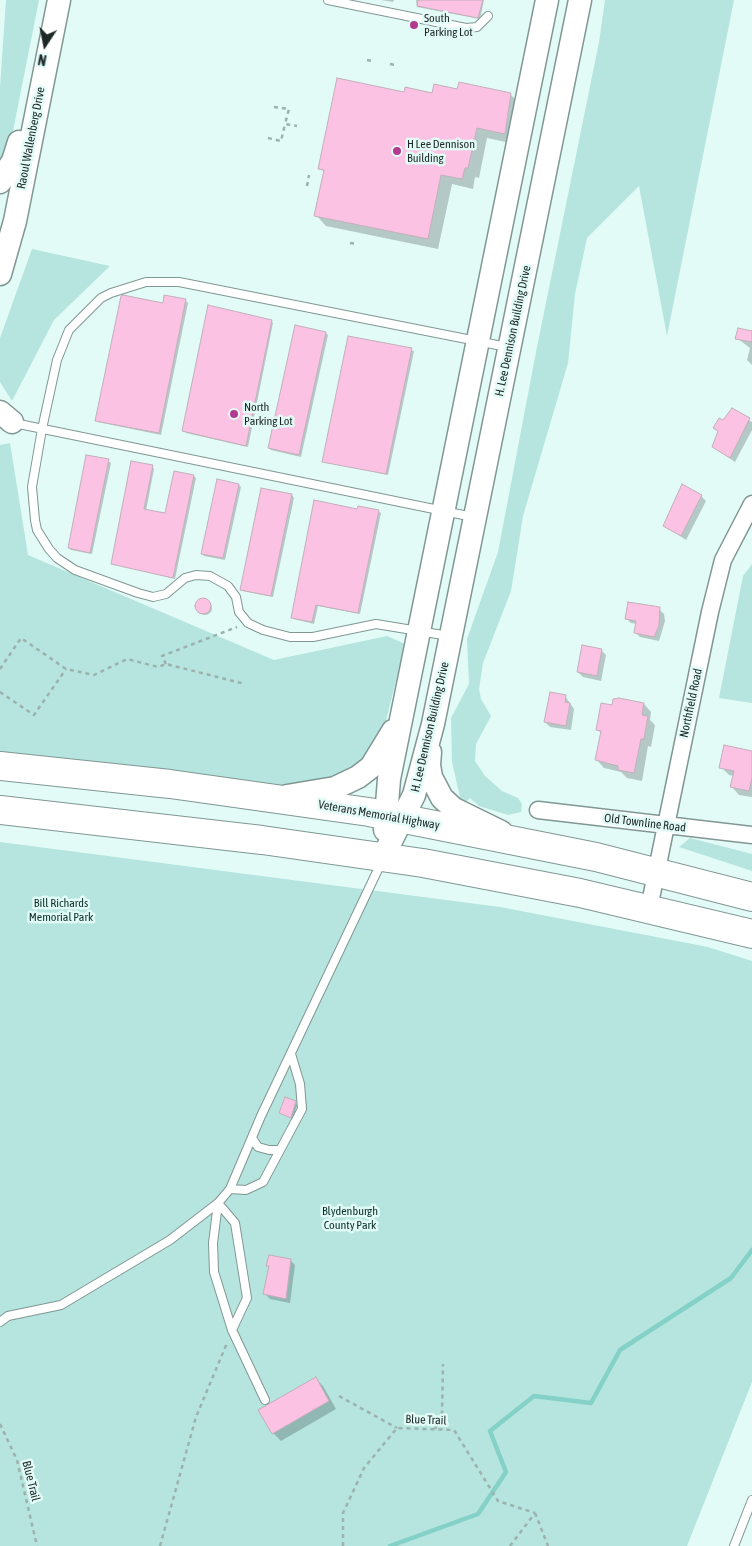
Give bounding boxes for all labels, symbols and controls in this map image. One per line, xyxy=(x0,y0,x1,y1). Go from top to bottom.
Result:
place label: South Parking Lot xyxy=(424,11,473,39)
marker: South Parking Lot xyxy=(408,19,420,31)
north arrow xyxy=(20,20,70,70)
text: N xyxy=(37,51,48,68)
street label: Raoul Wallenberg Drive xyxy=(14,86,48,190)
place label: H Lee Dennison Building xyxy=(407,137,475,165)
marker: H Lee Dennison Building xyxy=(391,145,403,157)
street label: H. Lee Dennison Building Drive xyxy=(492,264,534,398)
place label: North Parking Lot xyxy=(244,400,293,428)
marker: North Parking Lot xyxy=(228,408,240,420)
street label: H. Lee Dennison Building Drive xyxy=(408,660,452,794)
street label: Northfield Road xyxy=(677,667,705,739)
street label: Veterans Memorial Highway xyxy=(317,797,441,833)
street label: Old Townline Road xyxy=(603,811,687,835)
park label: Bill Richards Memorial Park xyxy=(29,896,93,924)
park label: Blydenburgh County Park xyxy=(322,1204,378,1232)
street label: Blue Trail xyxy=(405,1412,447,1428)
street label: Blue Trail xyxy=(19,1459,43,1503)

